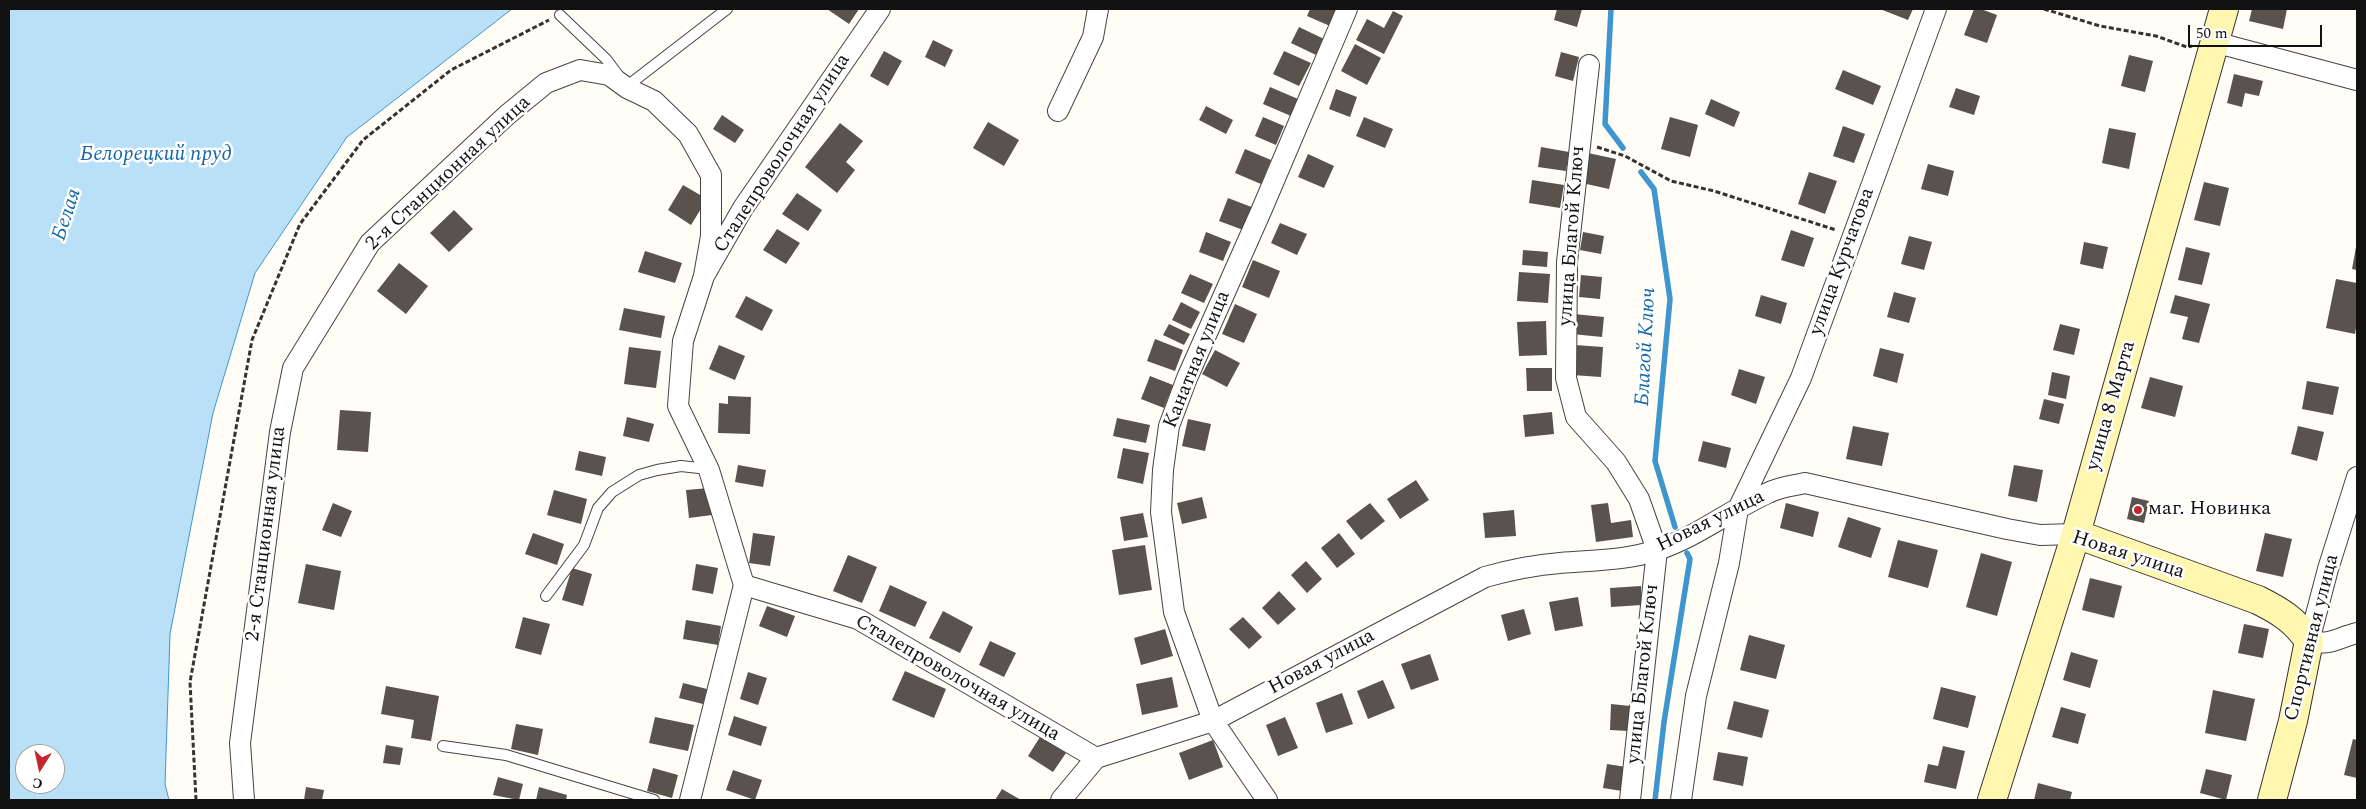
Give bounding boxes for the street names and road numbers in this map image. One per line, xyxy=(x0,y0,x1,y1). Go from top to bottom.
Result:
street label: Сталепроволочная улица xyxy=(710,50,856,258)
street label: 2-я Станционная улица xyxy=(362,91,536,257)
street label: улица Благой Ключ xyxy=(1555,145,1591,327)
street label: улица Курчатова xyxy=(1805,185,1881,339)
street label: Канатная улица xyxy=(1159,288,1237,432)
street label: улица 8 Марта xyxy=(2082,338,2142,474)
street label: 2-я Станционная улица xyxy=(242,425,292,643)
street label: Новая улица xyxy=(1653,486,1769,558)
street label: Новая улица xyxy=(2069,527,2187,585)
street label: Спортивная улица xyxy=(2281,552,2345,724)
street label: улица Благой Ключ xyxy=(1623,583,1665,765)
street label: Сталепроволочная улица xyxy=(850,610,1064,748)
street label: Новая улица xyxy=(1265,625,1379,701)

